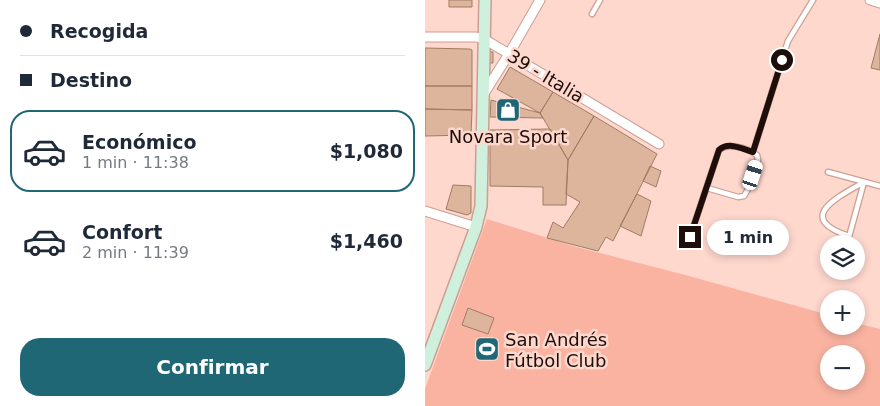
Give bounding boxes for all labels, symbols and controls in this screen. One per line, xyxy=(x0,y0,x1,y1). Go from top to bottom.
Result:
text: Recogida xyxy=(50,20,148,42)
street label: 39 - Italia xyxy=(504,45,588,107)
route start xyxy=(771,49,793,71)
text: Destino xyxy=(50,69,132,91)
shop icon: Novara Sport xyxy=(495,97,521,123)
place label: Novara Sport xyxy=(449,126,567,147)
icon: car xyxy=(22,129,67,174)
text: Económico xyxy=(82,131,197,153)
text: $1,080 xyxy=(330,140,403,162)
text: 1 min · 11:38 xyxy=(82,153,189,172)
car xyxy=(741,158,764,192)
icon: car xyxy=(22,219,67,264)
callout: 1 min xyxy=(707,220,790,254)
text: Confort xyxy=(82,221,162,243)
route end xyxy=(679,226,701,248)
text: 1 min xyxy=(723,228,773,247)
text: $1,460 xyxy=(330,230,403,252)
map controls xyxy=(820,235,865,390)
button: layers xyxy=(820,235,865,280)
text: 2 min · 11:39 xyxy=(82,243,189,262)
button: + xyxy=(820,290,865,335)
place label: San Andrés Fútbol Club xyxy=(505,329,607,371)
sports icon: San Andrés Fútbol Club xyxy=(474,336,500,362)
button: Confirmar xyxy=(20,338,405,396)
button: − xyxy=(820,345,865,390)

